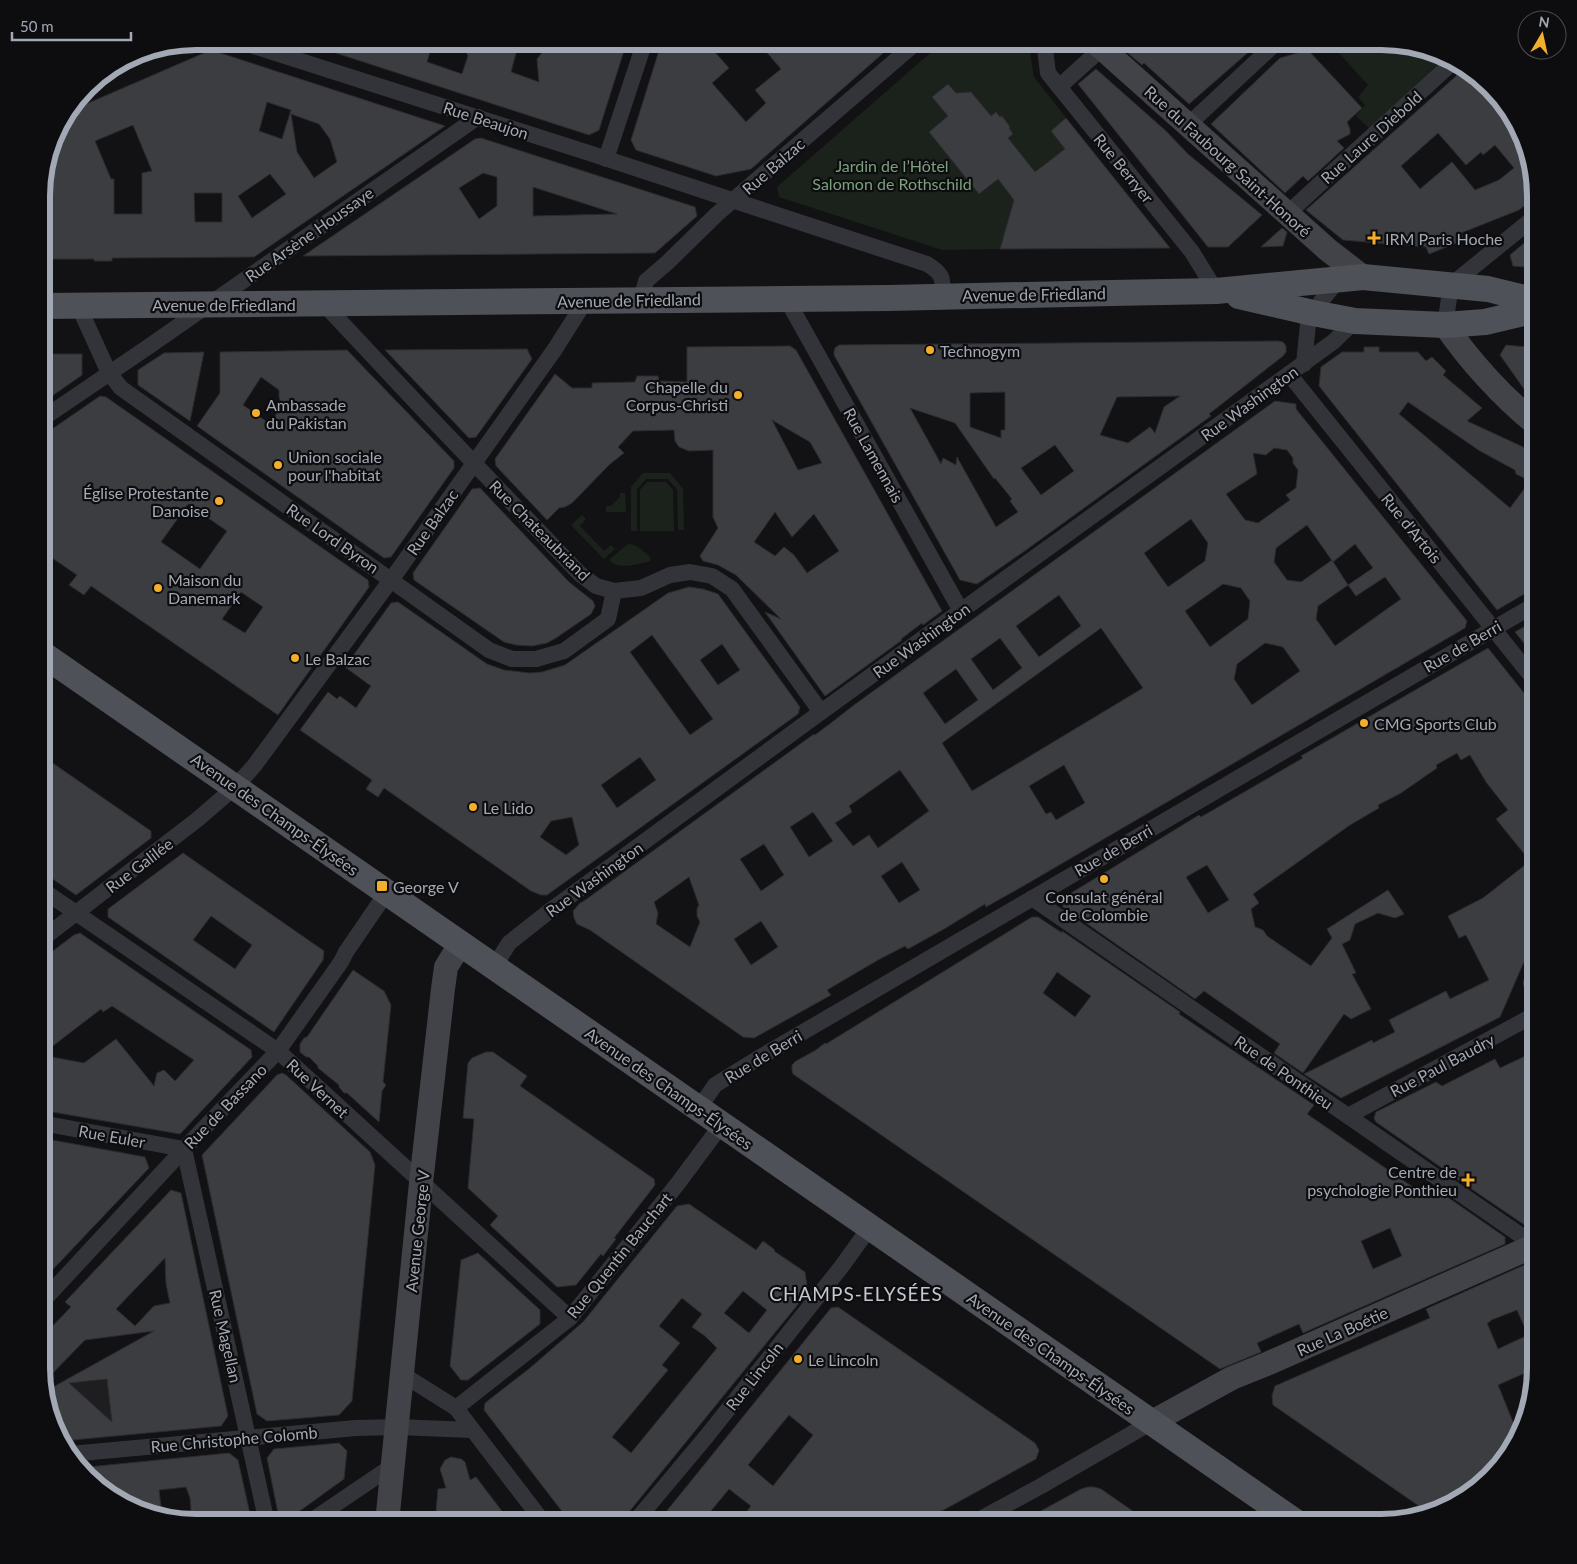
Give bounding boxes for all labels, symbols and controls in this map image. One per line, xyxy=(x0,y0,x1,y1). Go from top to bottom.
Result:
scale bar xyxy=(12,10,131,42)
north arrow xyxy=(1517,10,1567,60)
text: N xyxy=(1537,12,1551,31)
text: 50 m xyxy=(20,17,54,35)
street label: Rue du Faubourg Saint-Honoré xyxy=(1141,81,1315,241)
street label: Rue Laure Diebold xyxy=(1317,87,1425,187)
street label: Rue Beaujon xyxy=(441,97,531,143)
street label: Rue Berryer xyxy=(1090,129,1158,207)
street label: Rue Balzac xyxy=(738,134,808,198)
park label: Jardin de l’Hôtel Salomon de Rothschild xyxy=(812,156,972,193)
street label: Rue Arsène Houssaye xyxy=(241,183,377,285)
place label: IRM Paris Hoche xyxy=(1385,229,1503,248)
marker: IRM Paris Hoche xyxy=(1367,231,1381,245)
street label: Avenue de Friedland xyxy=(962,283,1106,305)
street label: Avenue de Friedland xyxy=(557,289,701,311)
street label: Avenue de Friedland xyxy=(152,295,296,314)
place label: Technogym xyxy=(940,341,1020,360)
marker: Technogym xyxy=(924,344,936,356)
street label: Rue Washington xyxy=(1197,361,1301,445)
place label: Chapelle du Corpus-Christi xyxy=(626,377,728,414)
marker: Chapelle du Corpus-Christi xyxy=(732,389,744,401)
place label: Ambassade du Pakistan xyxy=(266,395,347,432)
street label: Rue Lamennais xyxy=(840,404,908,506)
marker: Ambassade du Pakistan xyxy=(250,407,262,419)
place label: Union sociale pour l'habitat xyxy=(288,447,382,484)
marker: Union sociale pour l'habitat xyxy=(272,459,284,471)
street label: Rue Chateaubriand xyxy=(486,476,594,584)
place label: Église Protestante Danoise xyxy=(83,483,209,520)
street label: Rue Balzac xyxy=(402,485,462,559)
street label: Rue d'Artois xyxy=(1378,489,1446,567)
marker: Église Protestante Danoise xyxy=(213,495,225,507)
street label: Rue Lord Byron xyxy=(283,499,383,577)
place label: Maison du Danemark xyxy=(168,570,241,607)
marker: Maison du Danemark xyxy=(152,582,164,594)
street label: Rue Washington xyxy=(869,598,973,682)
street label: Rue de Berri xyxy=(1420,616,1504,676)
place label: Le Balzac xyxy=(305,649,370,668)
marker: Le Balzac xyxy=(289,652,301,664)
place label: CMG Sports Club xyxy=(1374,714,1497,733)
marker: CMG Sports Club xyxy=(1358,717,1370,729)
street label: Avenue des Champs-Élysées xyxy=(188,749,362,879)
place label: Le Lido xyxy=(483,798,533,817)
marker: Le Lido xyxy=(467,801,479,813)
street label: Rue de Berri xyxy=(1071,820,1155,880)
street label: Rue Galilée xyxy=(102,834,176,896)
street label: Rue Washington xyxy=(542,837,646,921)
marker: Consulat général de Colombie xyxy=(1098,873,1110,885)
place label: George V xyxy=(393,877,459,896)
marker: George V xyxy=(375,879,389,893)
place label: Consulat général de Colombie xyxy=(1045,887,1163,924)
street label: Avenue des Champs-Élysées xyxy=(582,1023,756,1153)
street label: Rue de Berri xyxy=(721,1025,805,1087)
street label: Rue Paul Baudry xyxy=(1387,1029,1498,1100)
street label: Rue de Ponthieu xyxy=(1231,1031,1337,1113)
street label: Rue Vernet xyxy=(283,1055,353,1122)
street label: Rue de Bassano xyxy=(180,1060,270,1152)
street label: Rue Euler xyxy=(77,1121,147,1151)
place label: Centre de psychologie Ponthieu xyxy=(1307,1162,1457,1199)
street label: Avenue George V xyxy=(401,1169,433,1293)
marker: Centre de psychologie Ponthieu xyxy=(1461,1173,1475,1187)
street label: Rue Quentin Bauchart xyxy=(563,1188,676,1322)
district label: CHAMPS-ELYSÉES xyxy=(769,1282,943,1305)
street label: Rue Magellan xyxy=(206,1288,246,1384)
street label: Avenue des Champs-Élysées xyxy=(964,1288,1138,1418)
street label: Rue La Boétie xyxy=(1294,1303,1390,1359)
street label: Rue Lincoln xyxy=(721,1338,787,1414)
place label: Le Lincoln xyxy=(808,1350,878,1369)
marker: Le Lincoln xyxy=(792,1353,804,1365)
street label: Rue Christophe Colomb xyxy=(150,1422,318,1456)

